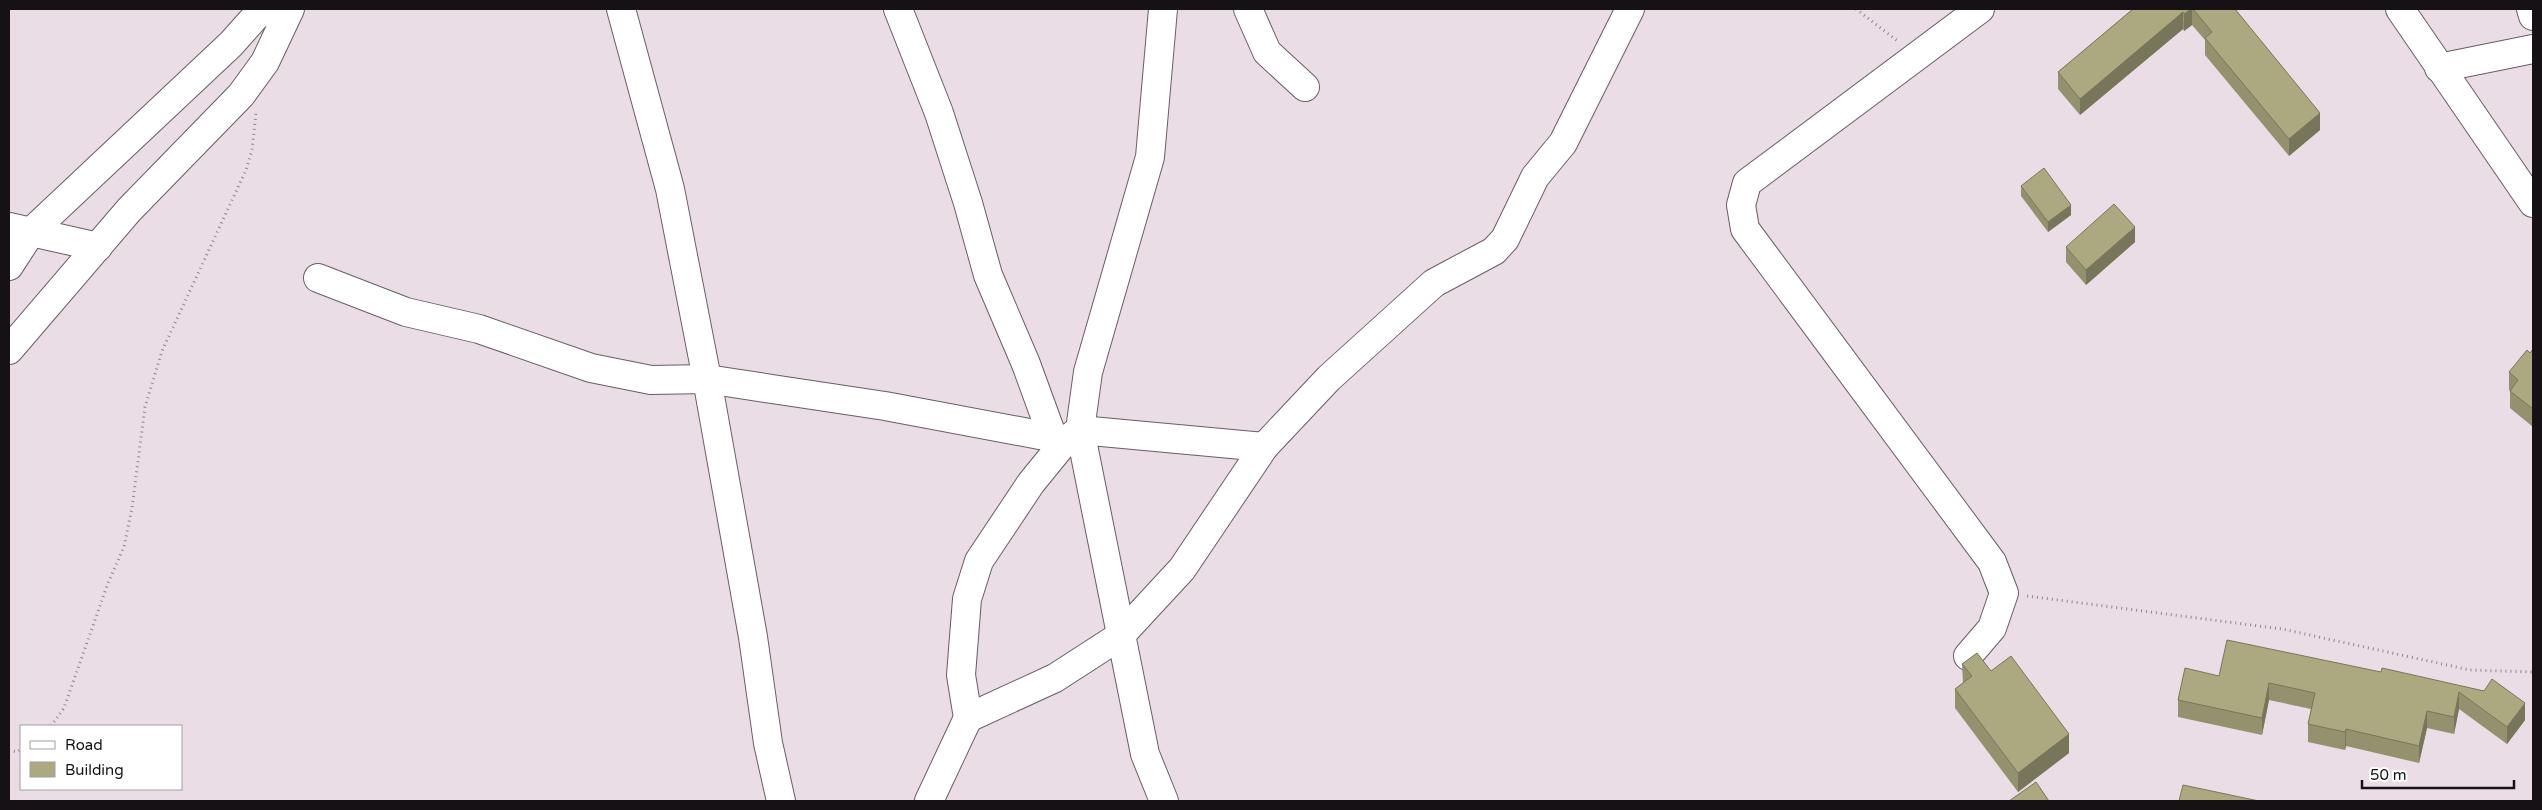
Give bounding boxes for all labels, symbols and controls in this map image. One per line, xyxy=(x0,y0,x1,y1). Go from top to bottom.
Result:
legend xyxy=(20,725,182,790)
text: Road xyxy=(65,736,103,754)
scale bar xyxy=(2362,758,2514,790)
text: Building xyxy=(65,761,124,779)
text: 50 m xyxy=(2370,766,2407,784)

